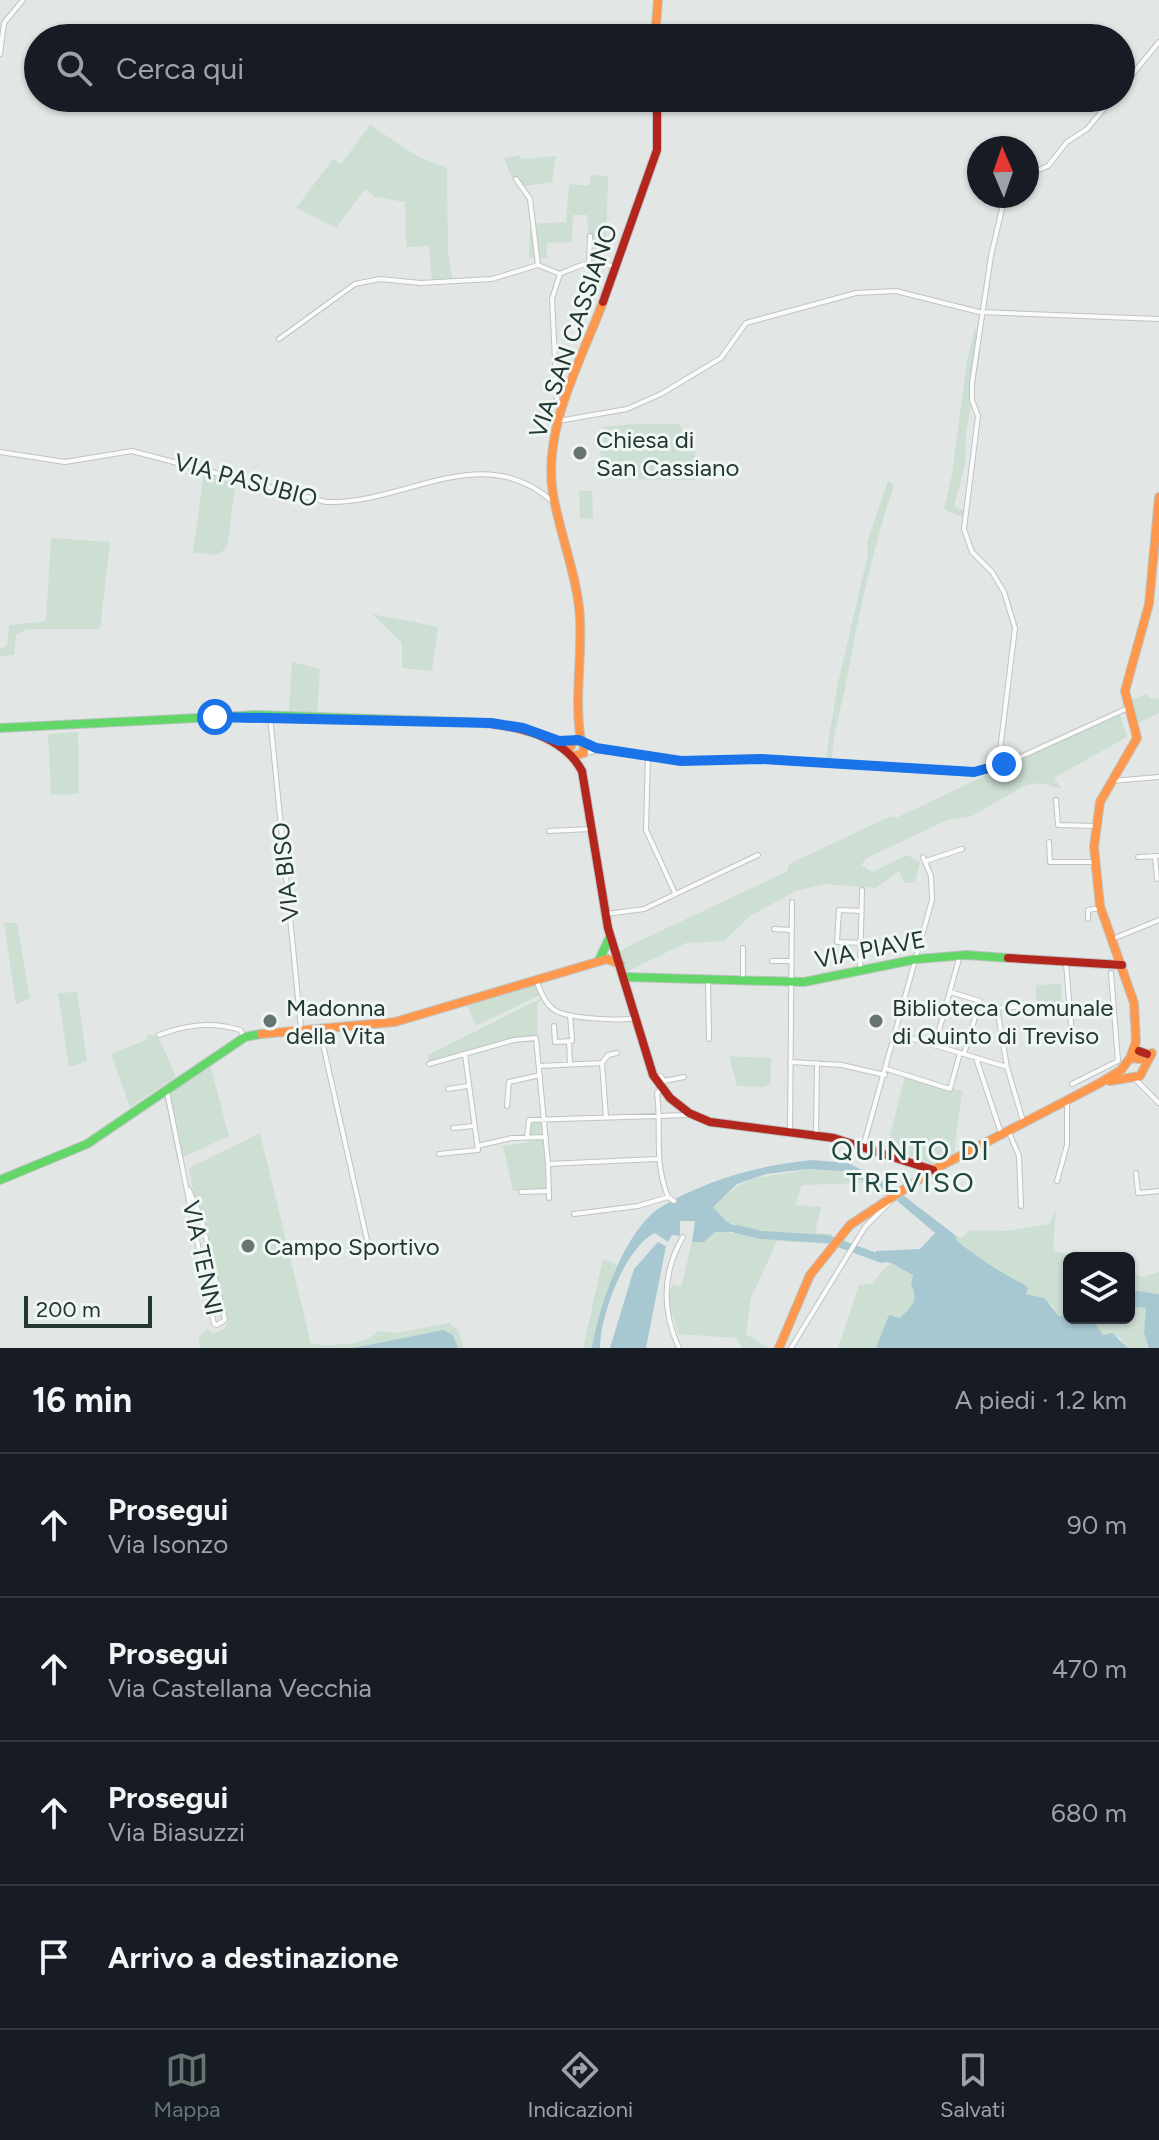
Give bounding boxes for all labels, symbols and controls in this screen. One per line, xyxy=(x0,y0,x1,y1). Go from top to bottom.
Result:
search box xyxy=(24,24,1135,112)
icon: search xyxy=(52,46,96,90)
text: Cerca qui xyxy=(116,50,244,87)
north arrow xyxy=(967,136,1039,208)
street label: VIA SAN CASSIANO xyxy=(523,220,623,442)
place label: Chiesa di San Cassiano xyxy=(596,425,739,482)
marker: Chiesa di San Cassiano xyxy=(571,444,589,462)
street label: VIA PASUBIO xyxy=(171,447,321,513)
route start xyxy=(197,699,233,735)
route end xyxy=(986,746,1022,782)
street label: VIA BISO xyxy=(265,821,305,923)
street label: VIA PIAVE xyxy=(812,924,928,974)
place label: Madonna della Vita xyxy=(286,993,386,1050)
place label: Biblioteca Comunale di Quinto di Treviso xyxy=(892,993,1113,1050)
marker: Madonna della Vita xyxy=(261,1012,279,1030)
marker: Biblioteca Comunale di Quinto di Treviso xyxy=(867,1012,885,1030)
district label: QUINTO DI TREVISO xyxy=(831,1133,991,1199)
street label: VIA TENNI xyxy=(177,1198,229,1318)
place label: Campo Sportivo xyxy=(264,1232,440,1261)
marker: Campo Sportivo xyxy=(239,1237,257,1255)
map controls xyxy=(1063,1252,1135,1324)
button: layers xyxy=(1063,1252,1135,1324)
scale bar xyxy=(24,1292,152,1328)
text: 200 m xyxy=(36,1296,101,1323)
text: 16 min xyxy=(32,1380,132,1421)
text: A piedi · 1.2 km xyxy=(955,1384,1127,1416)
text: Prosegui xyxy=(108,1491,228,1528)
icon: ahead xyxy=(32,1503,76,1547)
text: 90 m xyxy=(1067,1509,1127,1541)
text: Via Isonzo xyxy=(108,1528,228,1560)
text: Prosegui xyxy=(108,1635,228,1672)
icon: ahead xyxy=(32,1647,76,1691)
text: 470 m xyxy=(1052,1653,1127,1685)
text: Via Castellana Vecchia xyxy=(108,1672,372,1704)
text: Prosegui xyxy=(108,1779,228,1816)
icon: ahead xyxy=(32,1791,76,1835)
text: 680 m xyxy=(1051,1797,1127,1829)
text: Via Biasuzzi xyxy=(108,1816,245,1848)
icon: arrive xyxy=(32,1935,76,1979)
text: Arrivo a destinazione xyxy=(108,1939,399,1976)
tab: Mappa xyxy=(154,2048,221,2123)
tab: Indicazioni xyxy=(528,2048,633,2123)
tab: Salvati xyxy=(940,2048,1005,2123)

